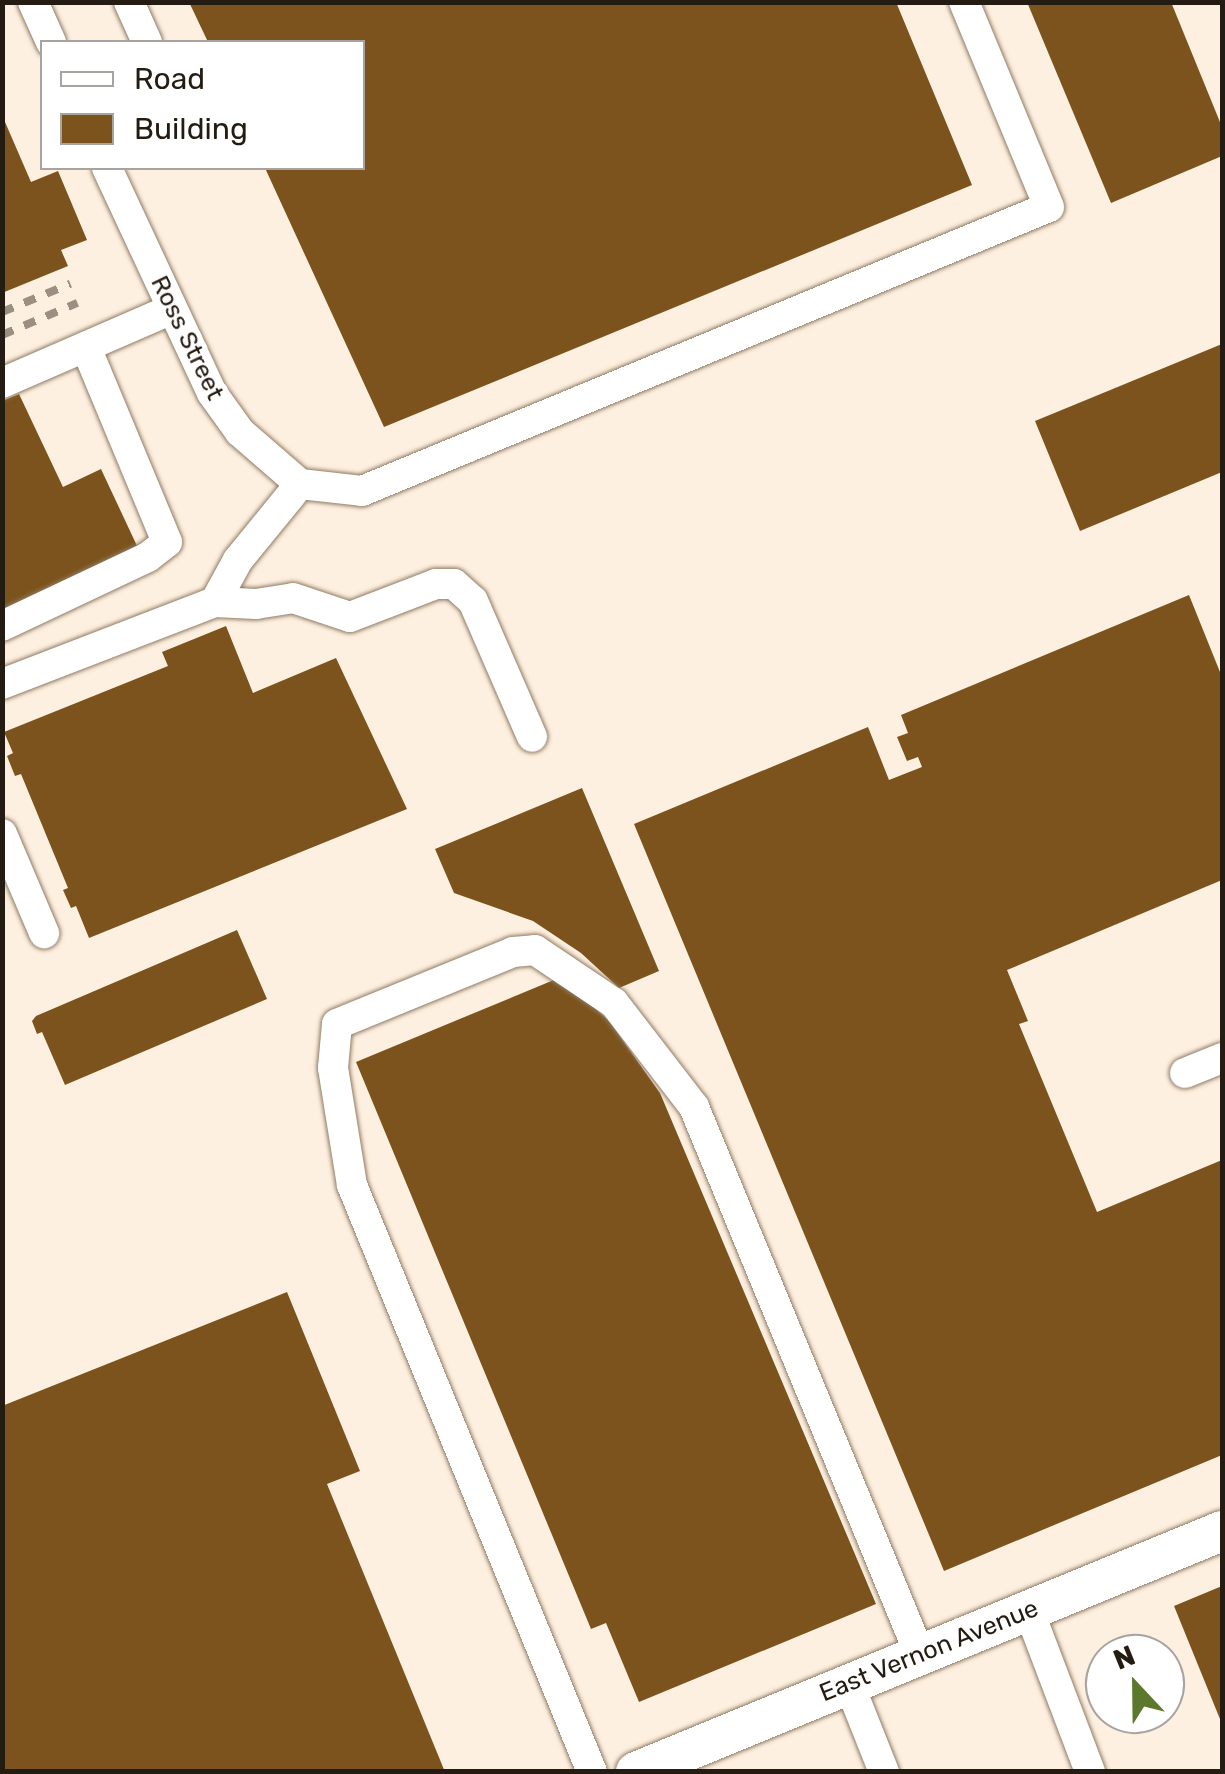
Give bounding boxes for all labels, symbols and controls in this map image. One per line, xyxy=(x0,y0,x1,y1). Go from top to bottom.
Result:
legend xyxy=(40,40,365,170)
text: Road xyxy=(134,61,205,97)
text: Building xyxy=(134,111,248,147)
street label: Ross Street xyxy=(144,271,230,405)
street label: East Vernon Avenue xyxy=(815,1593,1043,1709)
north arrow xyxy=(1085,1634,1185,1734)
text: N xyxy=(1109,1639,1140,1677)

